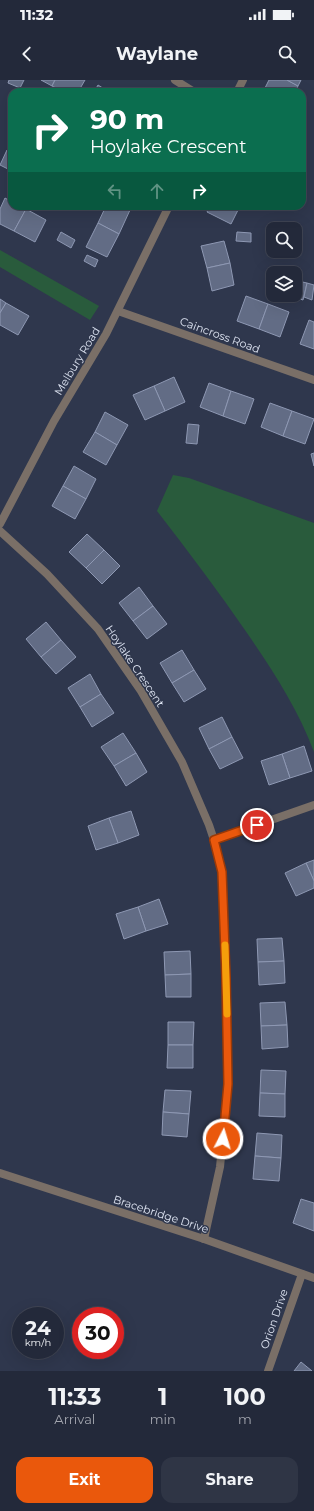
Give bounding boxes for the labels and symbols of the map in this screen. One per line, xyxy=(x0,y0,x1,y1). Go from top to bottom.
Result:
street label: Caincross Road xyxy=(178,314,262,356)
street label: Melbury Road xyxy=(51,324,103,398)
street label: Hoylake Crescent xyxy=(102,622,168,710)
pin xyxy=(240,808,274,842)
position arrow xyxy=(202,1118,244,1160)
street label: Bracebridge Drive xyxy=(111,1192,211,1236)
street label: Orion Drive xyxy=(257,1287,291,1351)
speed limit sign: 30 xyxy=(72,1307,124,1359)

